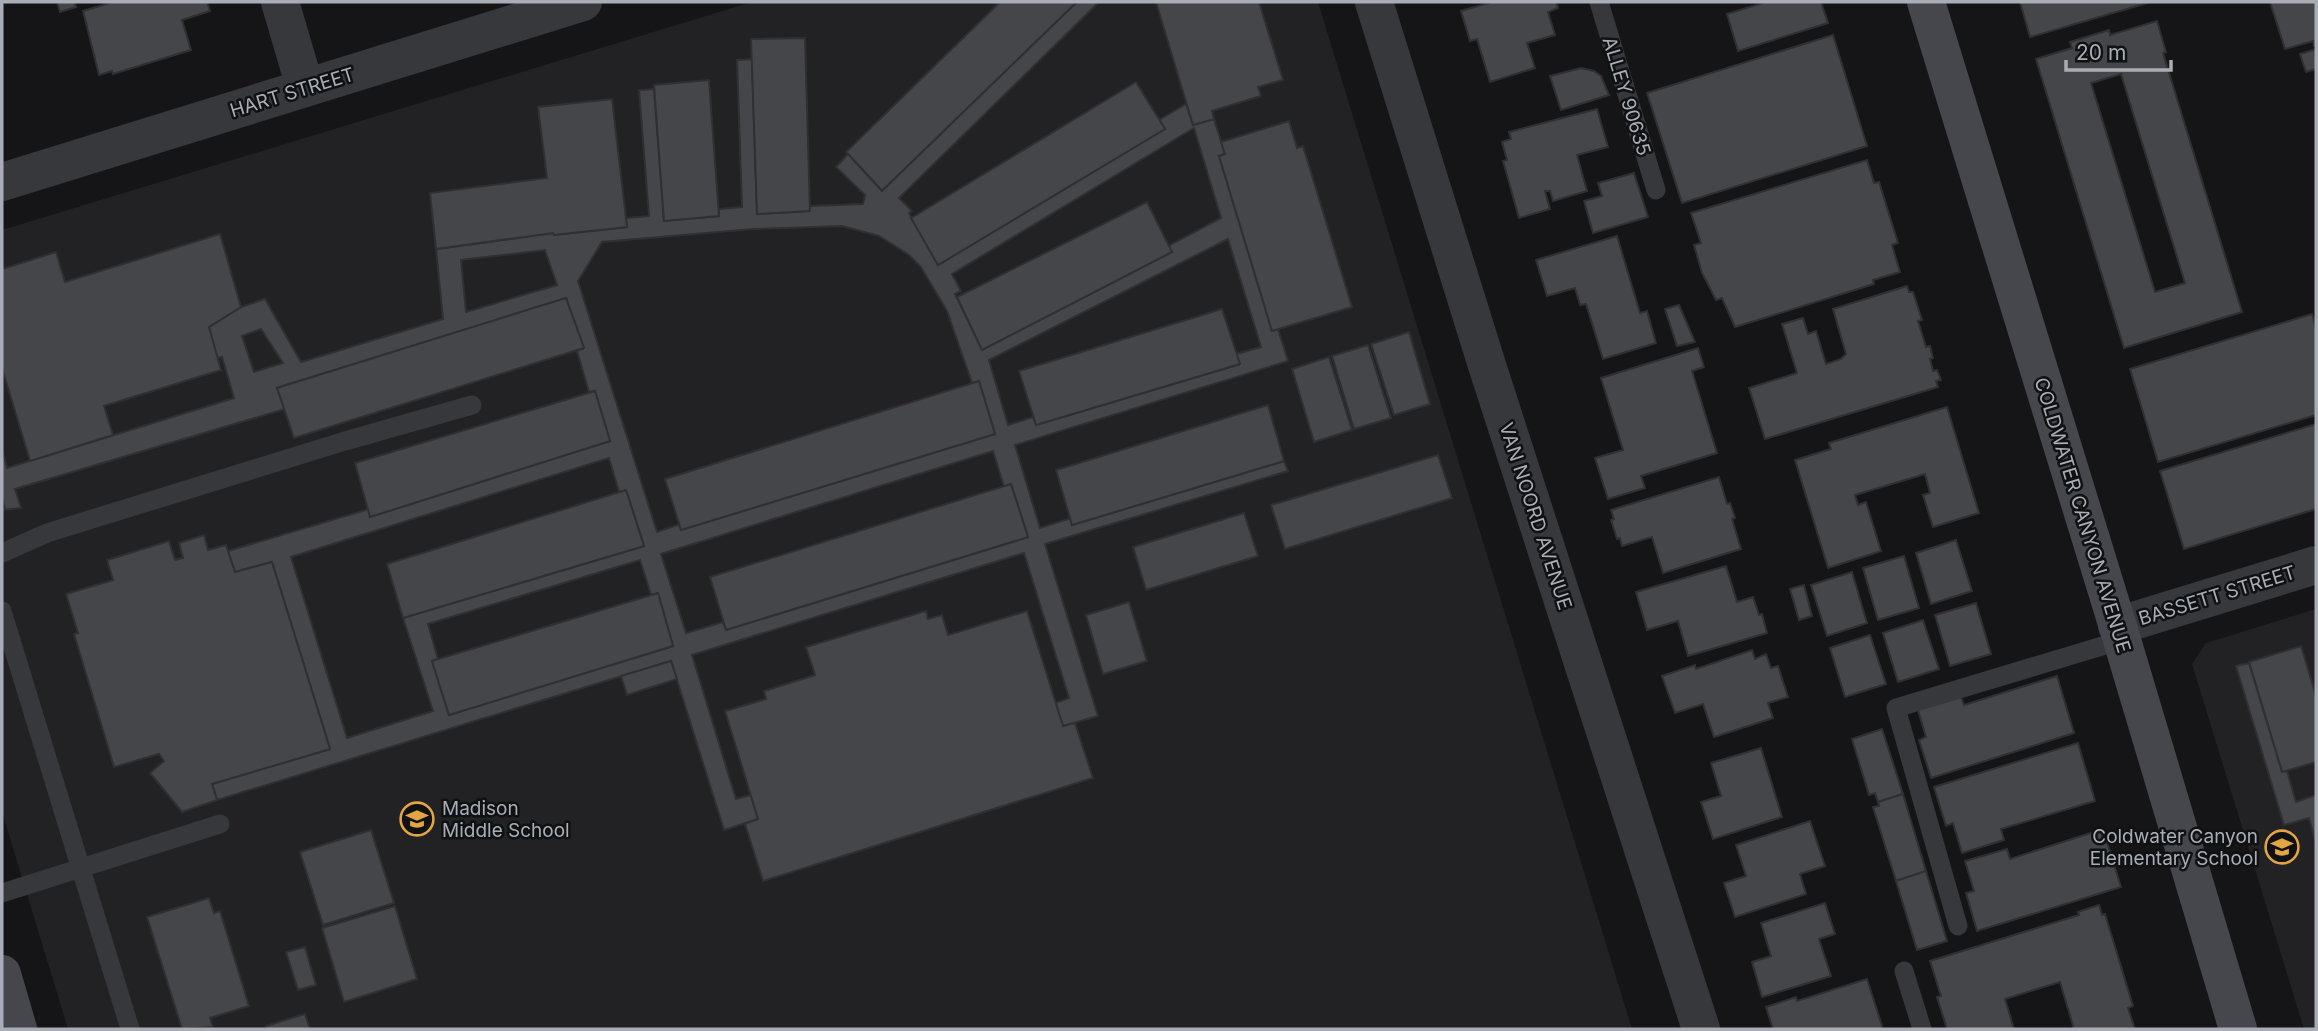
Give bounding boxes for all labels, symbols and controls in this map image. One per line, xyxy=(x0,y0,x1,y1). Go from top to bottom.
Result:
scale bar xyxy=(2066,28,2171,72)
street label: ALLEY 90635 xyxy=(1598,34,1656,158)
text: 20 m xyxy=(2076,40,2126,65)
street label: HART STREET xyxy=(227,63,357,122)
street label: COLDWATER CANYON AVENUE xyxy=(2030,375,2135,656)
street label: VAN NOORD AVENUE xyxy=(1494,420,1577,613)
street label: BASSETT STREET xyxy=(2136,561,2298,630)
place label: Madison Middle School xyxy=(442,797,570,842)
school or university icon: Madison Middle School xyxy=(398,800,436,838)
place label: Coldwater Canyon Elementary School xyxy=(2090,825,2258,870)
school or university icon: Coldwater Canyon Elementary School xyxy=(2263,828,2301,866)

